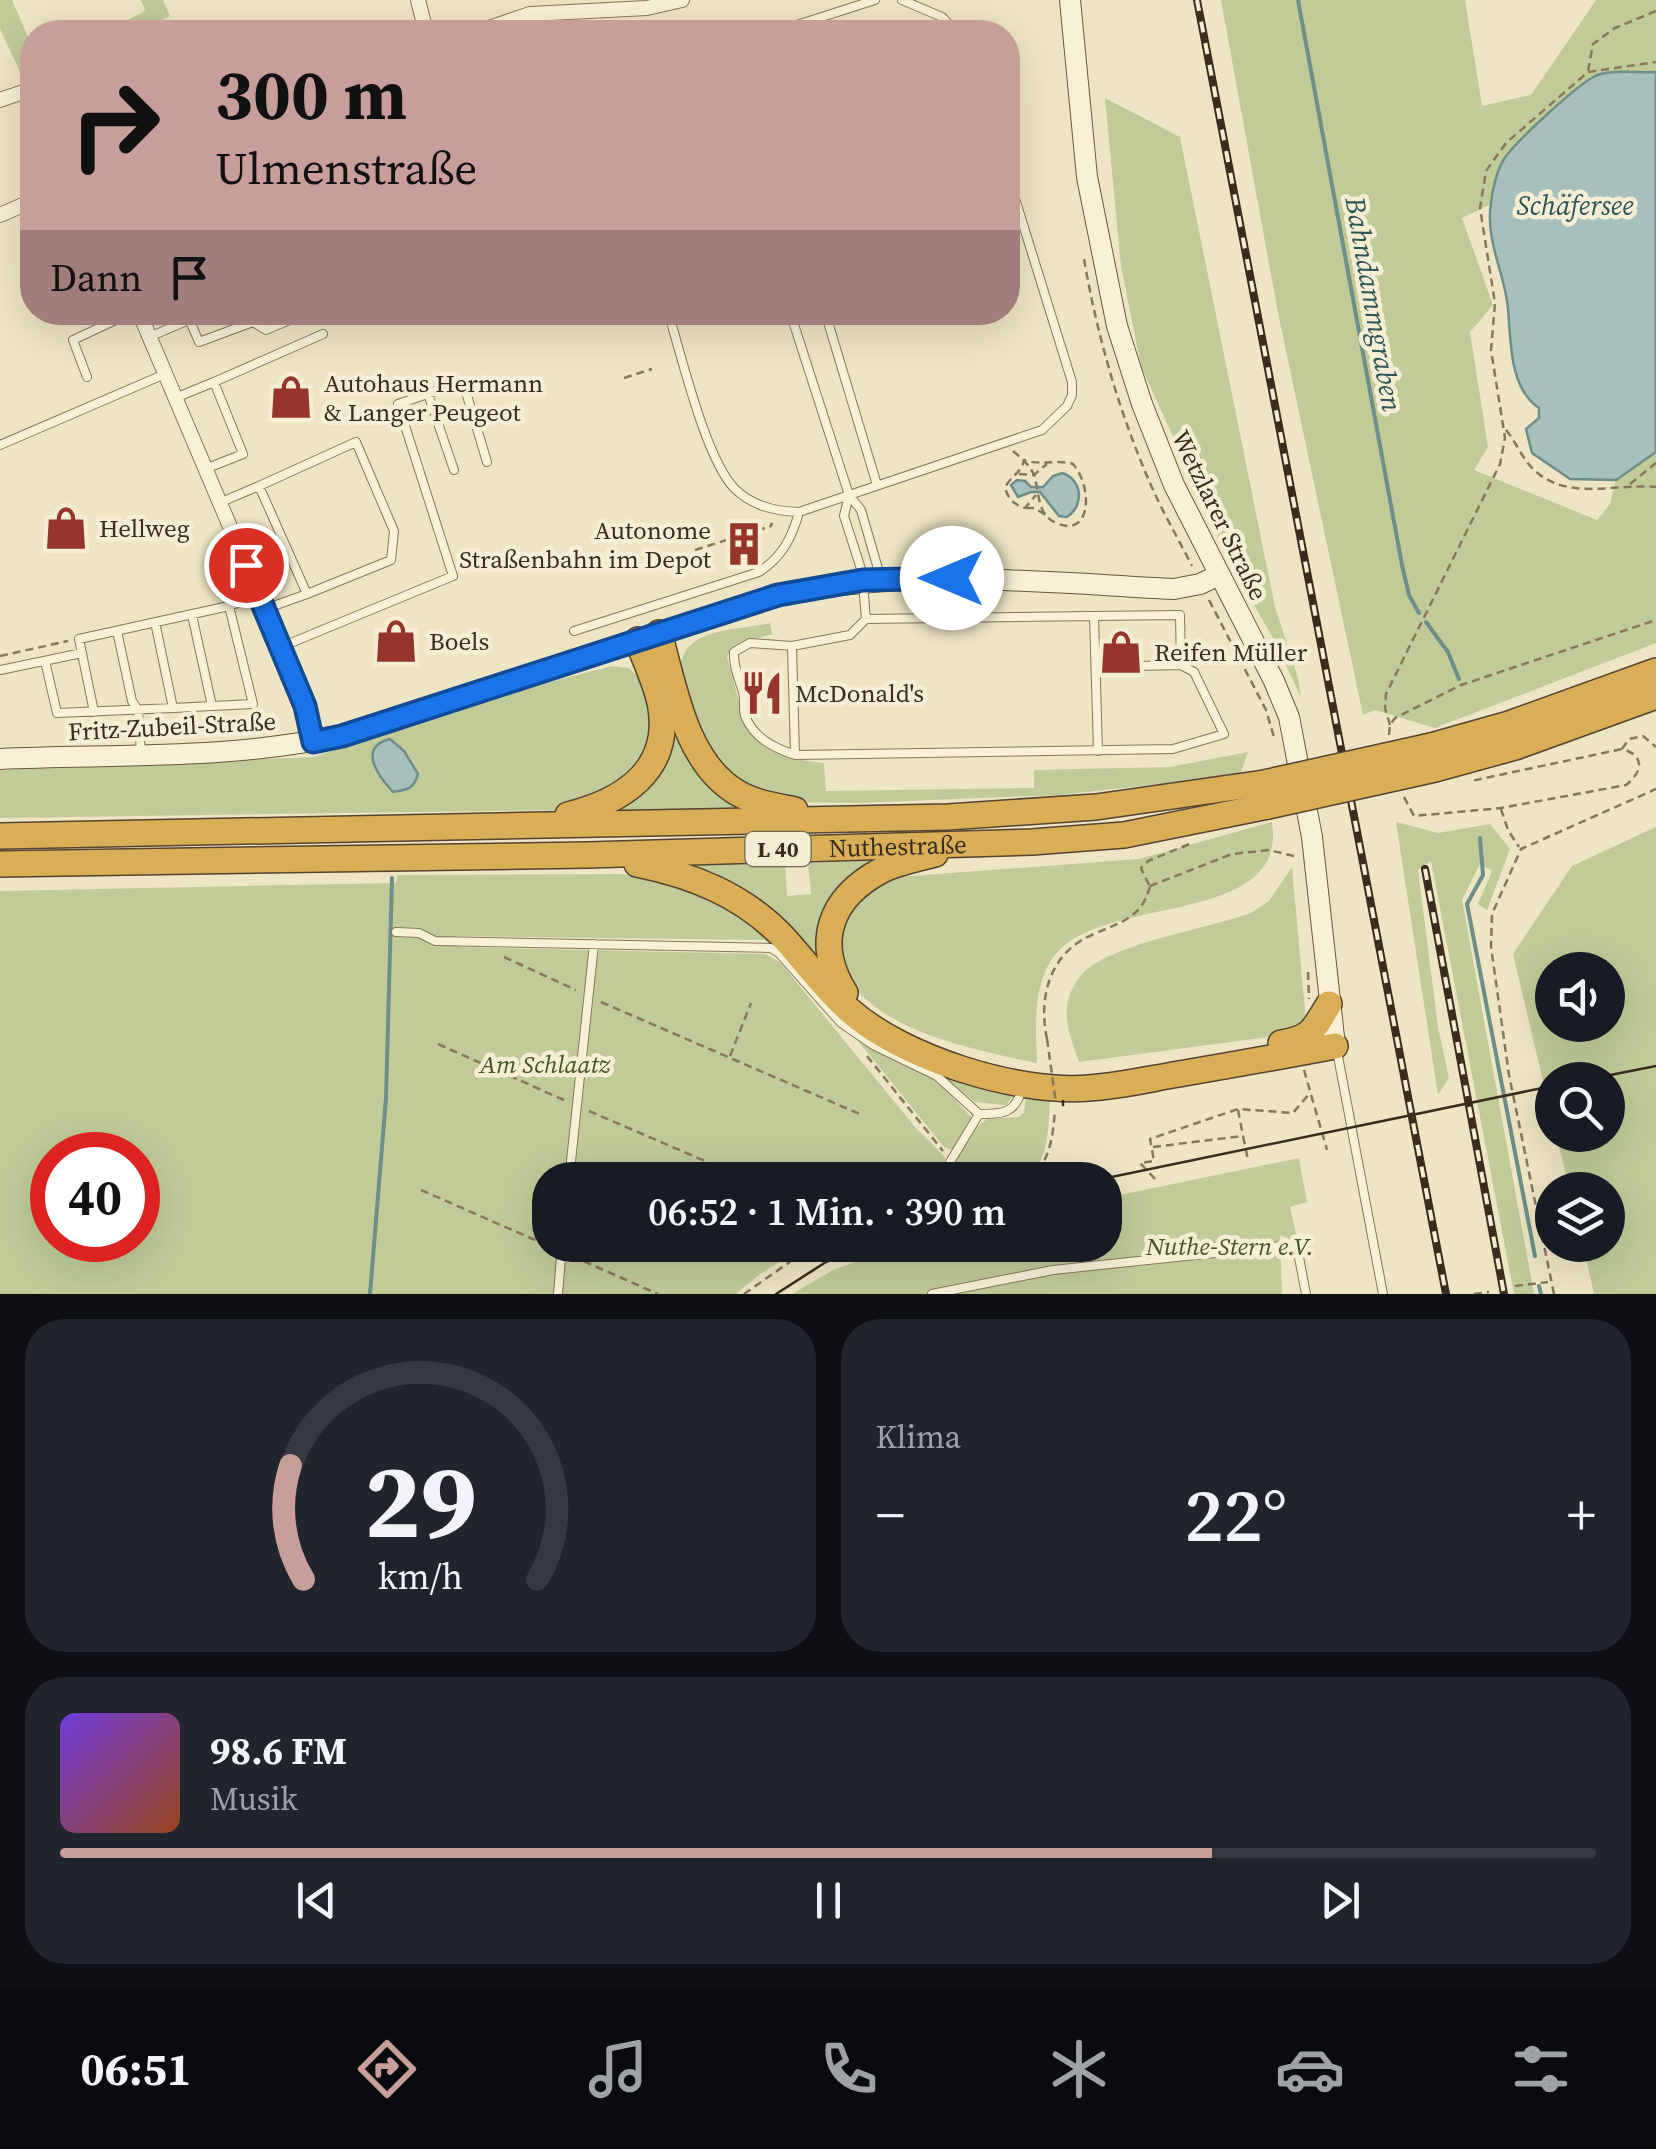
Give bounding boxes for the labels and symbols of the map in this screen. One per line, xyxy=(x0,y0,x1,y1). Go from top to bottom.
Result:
water label: Schäfersee xyxy=(1516,186,1634,224)
water label: Bahndammgraben xyxy=(1336,193,1412,415)
place label: Autohaus Hermann & Langer Peugeot xyxy=(324,366,543,429)
shop icon: Autohaus Hermann & Langer Peugeot xyxy=(267,373,315,421)
street label: Wetzlarer Straße xyxy=(1164,424,1276,606)
shop icon: Hellweg xyxy=(42,504,90,552)
place label: Hellweg xyxy=(99,511,190,545)
place label: Autonome Straßenbahn im Depot xyxy=(459,513,712,576)
building icon: Autonome Straßenbahn im Depot xyxy=(720,520,768,568)
pin xyxy=(204,523,289,608)
position arrow xyxy=(900,526,1004,630)
shop icon: Boels xyxy=(372,617,420,665)
place label: Boels xyxy=(429,624,489,658)
shop icon: Reifen Müller xyxy=(1097,628,1145,676)
place label: Reifen Müller xyxy=(1154,635,1308,669)
restaurant icon: McDonald's xyxy=(738,669,786,717)
place label: McDonald's xyxy=(795,676,924,710)
street label: Fritz-Zubeil-Straße xyxy=(67,704,277,748)
street label: Nuthestraße xyxy=(828,827,967,865)
road number: L 40 xyxy=(746,832,810,866)
park label: Am Schlaatz xyxy=(478,1047,611,1081)
speed limit sign: 40 xyxy=(30,1132,160,1262)
park label: Nuthe-Stern e.V. xyxy=(1145,1229,1314,1263)

